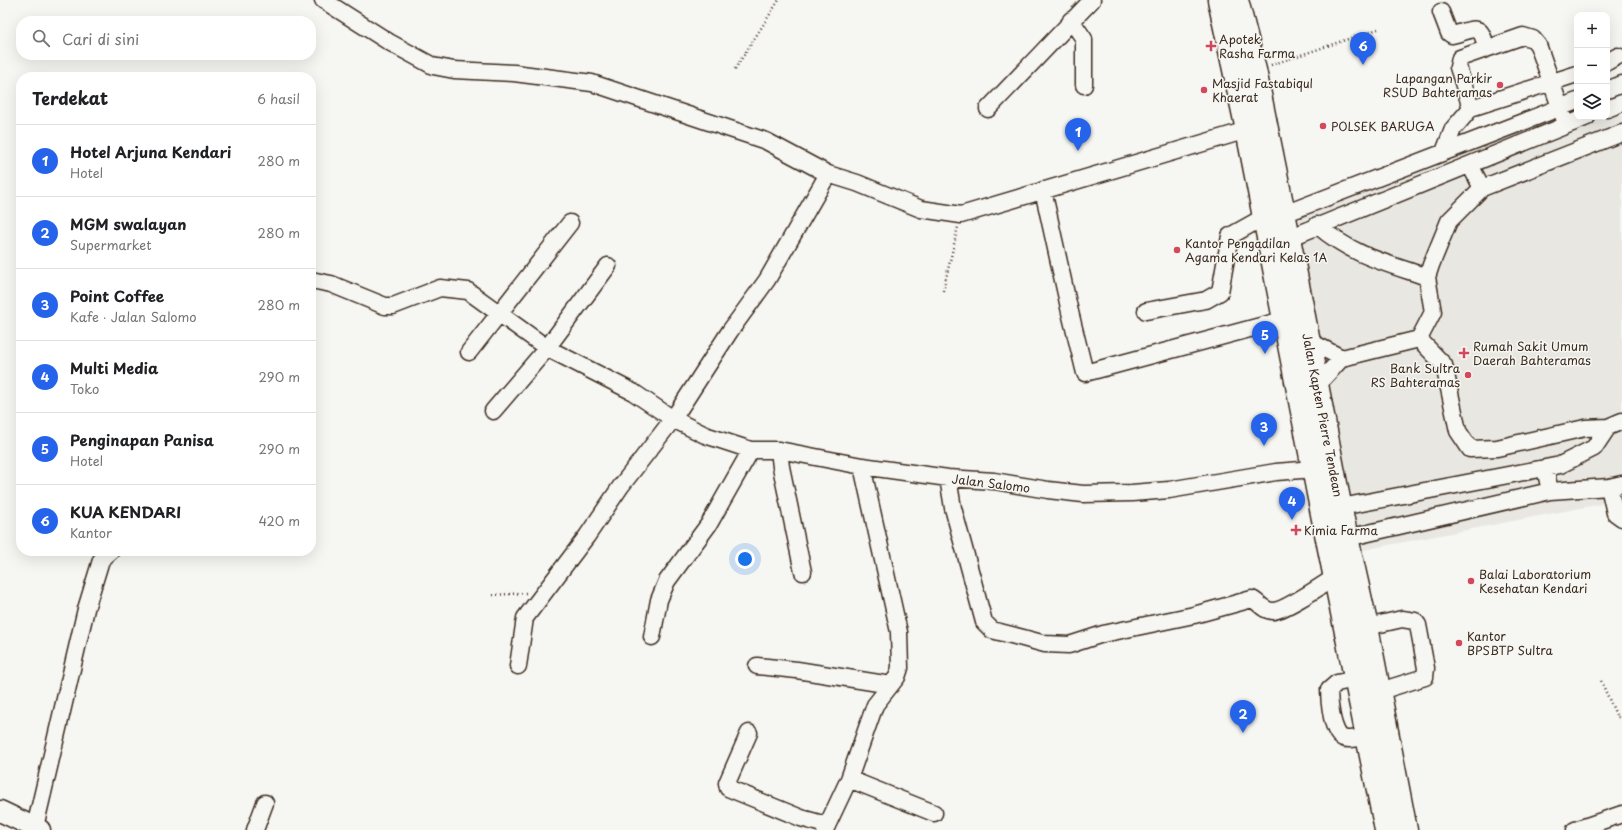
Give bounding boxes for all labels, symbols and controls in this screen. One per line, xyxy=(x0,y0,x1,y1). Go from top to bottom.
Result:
map controls xyxy=(1574,12,1610,120)
button: + xyxy=(1574,12,1610,48)
search box xyxy=(16,16,316,60)
icon: search xyxy=(30,27,52,49)
text: Cari di sini xyxy=(62,27,139,50)
place label: Apotek Rasha Farma xyxy=(1219,30,1296,62)
pin: 6 xyxy=(1350,32,1376,65)
marker: Apotek Rasha Farma xyxy=(1206,41,1216,51)
button: − xyxy=(1574,48,1610,84)
place label: Lapangan Parkir RSUD Bahteramas xyxy=(1383,69,1493,101)
place label: Masjid Fastabiqul Khaerat xyxy=(1212,74,1313,106)
marker: Lapangan Parkir RSUD Bahteramas xyxy=(1495,80,1505,90)
button: layers xyxy=(1574,84,1610,120)
text: Terdekat xyxy=(32,85,108,111)
marker: Masjid Fastabiqul Khaerat xyxy=(1199,85,1209,95)
text: 6 hasil xyxy=(257,89,300,108)
place label: POLSEK BARUGA xyxy=(1331,117,1434,135)
pin: 1 xyxy=(1065,118,1091,151)
marker: POLSEK BARUGA xyxy=(1318,121,1328,131)
text: Hotel Arjuna Kendari xyxy=(70,140,231,163)
text: 1 xyxy=(42,151,48,170)
text: 280 m xyxy=(258,151,300,170)
text: Hotel xyxy=(70,163,103,182)
text: MGM swalayan xyxy=(70,212,187,235)
text: 2 xyxy=(40,223,50,242)
text: 280 m xyxy=(258,223,300,242)
place label: Kantor Pengadilan Agama Kendari Kelas 1A xyxy=(1185,234,1327,266)
text: Supermarket xyxy=(70,235,152,254)
marker: Kantor Pengadilan Agama Kendari Kelas 1A xyxy=(1172,245,1182,255)
text: Point Coffee xyxy=(70,284,164,307)
text: 3 xyxy=(41,295,49,314)
text: 280 m xyxy=(258,295,300,314)
text: Kafe · Jalan Salomo xyxy=(70,307,197,326)
pin: 5 xyxy=(1252,321,1278,354)
street label: Jalan Kapten Pierre Tendean xyxy=(1298,332,1348,498)
place label: Rumah Sakit Umum Daerah Bahteramas xyxy=(1473,337,1591,369)
marker: Rumah Sakit Umum Daerah Bahteramas xyxy=(1458,347,1470,359)
text: Multi Media xyxy=(70,356,158,379)
place label: Bank Sultra RS Bahteramas xyxy=(1370,359,1461,391)
text: 4 xyxy=(41,367,49,386)
text: 290 m xyxy=(259,367,300,386)
marker: Bank Sultra RS Bahteramas xyxy=(1463,370,1473,380)
text: Toko xyxy=(70,379,99,398)
pin: 3 xyxy=(1251,413,1277,446)
text: Penginapan Panisa xyxy=(70,428,214,451)
text: 5 xyxy=(41,439,49,458)
text: 290 m xyxy=(259,439,300,458)
text: Hotel xyxy=(70,451,103,470)
street label: Jalan Salomo xyxy=(951,469,1031,497)
pin: 4 xyxy=(1279,487,1305,520)
text: KUA KENDARI xyxy=(70,500,181,523)
text: 6 xyxy=(40,511,50,530)
text: 420 m xyxy=(258,511,300,530)
place label: Kimia Farma xyxy=(1304,521,1378,539)
text: Kantor xyxy=(70,523,112,542)
marker: Kimia Farma xyxy=(1291,525,1301,535)
your location xyxy=(735,549,755,569)
place label: Balai Laboratorium Kesehatan Kendari xyxy=(1479,565,1591,597)
marker: Balai Laboratorium Kesehatan Kendari xyxy=(1466,576,1476,586)
place label: Kantor BPSBTP Sultra xyxy=(1467,627,1554,659)
marker: Kantor BPSBTP Sultra xyxy=(1454,638,1464,648)
pin: 2 xyxy=(1230,700,1256,733)

